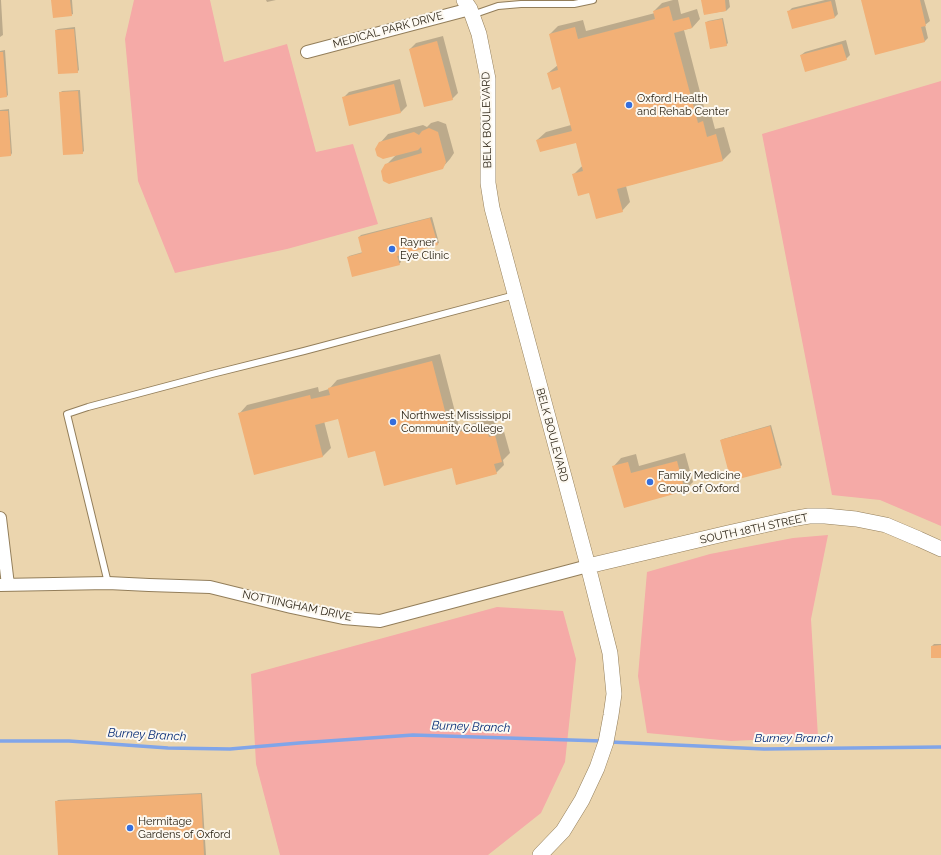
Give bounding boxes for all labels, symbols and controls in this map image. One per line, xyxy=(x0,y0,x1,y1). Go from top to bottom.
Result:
street label: MEDICAL PARK DRIVE xyxy=(331,9,445,51)
street label: BELK BOULEVARD xyxy=(480,72,494,168)
place label: Oxford Health and Rehab Center xyxy=(637,92,729,118)
marker: Oxford Health and Rehab Center xyxy=(624,100,634,110)
place label: Rayner Eye Clinic xyxy=(400,236,449,262)
marker: Rayner Eye Clinic xyxy=(387,244,397,254)
street label: BELK BOULEVARD xyxy=(533,387,571,483)
place label: Northwest Mississippi Community College xyxy=(401,409,511,435)
marker: Northwest Mississippi Community College xyxy=(388,417,398,427)
place label: Family Medicine Group of Oxford xyxy=(658,469,740,495)
marker: Family Medicine Group of Oxford xyxy=(645,477,655,487)
street label: SOUTH 18TH STREET xyxy=(699,511,809,547)
street label: NOTTIINGHAM DRIVE xyxy=(241,588,353,624)
water label: Burney Branch xyxy=(431,718,511,736)
water label: Burney Branch xyxy=(107,726,187,744)
water label: Burney Branch xyxy=(755,731,833,745)
place label: Hermitage Gardens of Oxford xyxy=(138,815,231,841)
marker: Hermitage Gardens of Oxford xyxy=(125,823,135,833)

